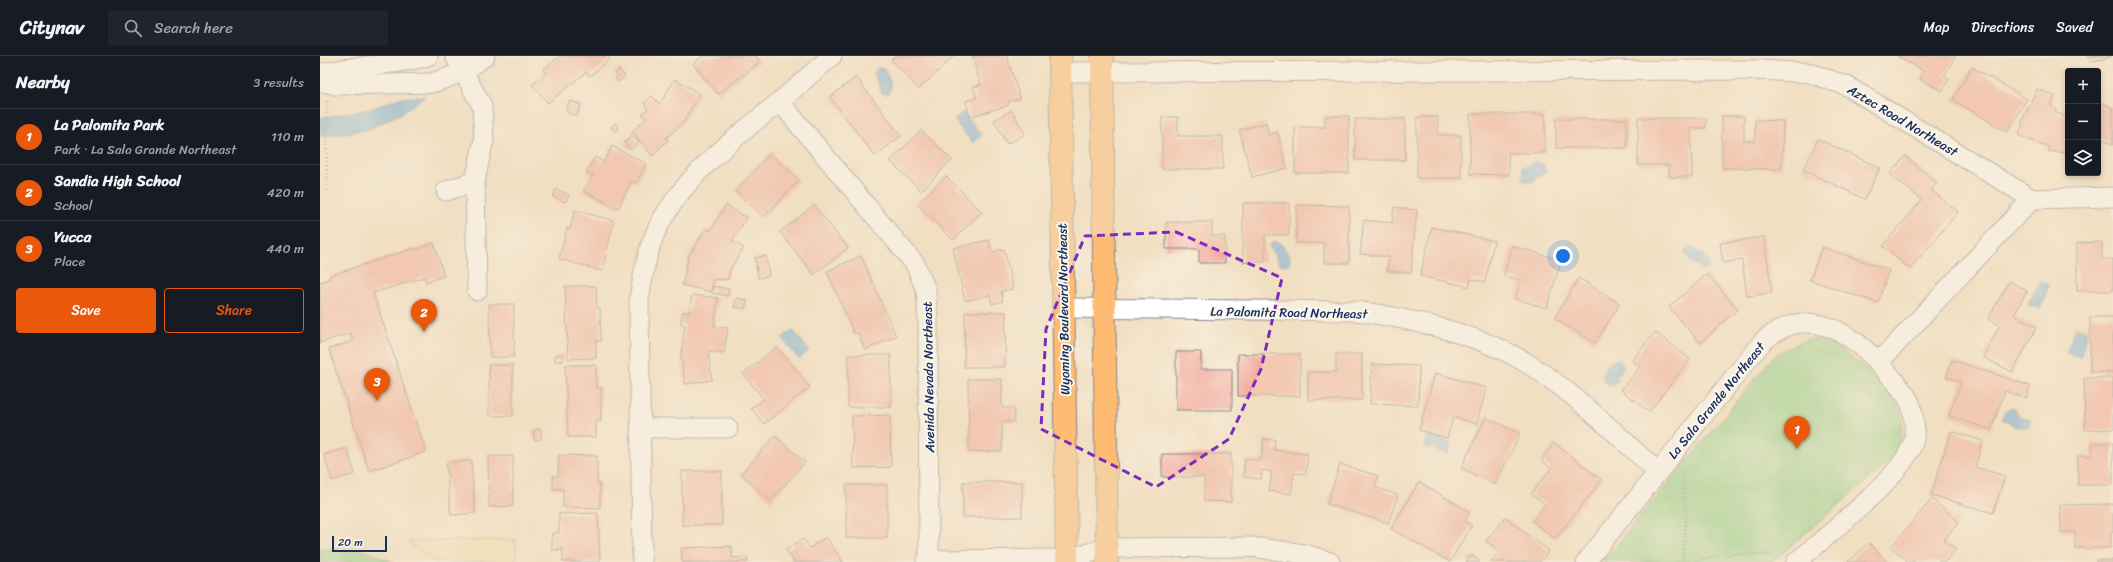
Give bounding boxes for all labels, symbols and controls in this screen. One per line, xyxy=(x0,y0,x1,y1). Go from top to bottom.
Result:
search box xyxy=(108,10,388,46)
text: Citynav xyxy=(20,11,84,44)
text: Search here xyxy=(154,15,233,41)
text: Map xyxy=(1923,15,1949,40)
text: Directions xyxy=(1971,15,2034,40)
text: Saved xyxy=(2056,15,2093,40)
icon: search xyxy=(122,17,144,39)
text: Nearby xyxy=(16,67,70,97)
map controls xyxy=(2065,68,2101,176)
button: + xyxy=(2065,68,2101,104)
text: 3 results xyxy=(253,71,304,94)
street label: Aztec Road Northeast xyxy=(1842,78,1963,163)
button: − xyxy=(2065,104,2101,140)
text: La Palomita Park xyxy=(54,112,164,138)
text: 1 xyxy=(26,125,32,148)
text: 110 m xyxy=(271,125,304,148)
text: Park · La Sala Grande Northeast xyxy=(54,138,236,161)
button: layers xyxy=(2065,140,2101,176)
text: Sandia High School xyxy=(54,168,181,194)
text: 2 xyxy=(25,181,33,204)
text: 420 m xyxy=(267,181,304,204)
text: School xyxy=(54,194,92,217)
street label: Wyoming Boulevard Northeast xyxy=(1050,223,1076,395)
text: Yucca xyxy=(54,224,91,250)
text: 3 xyxy=(25,237,33,260)
text: 440 m xyxy=(266,237,304,260)
your location xyxy=(1553,246,1573,266)
text: Place xyxy=(54,250,85,273)
button: Save xyxy=(16,288,156,333)
button: Share xyxy=(164,288,304,333)
pin: 2 xyxy=(411,299,437,332)
street label: La Palomita Road Northeast xyxy=(1210,300,1369,325)
street label: Avenida Nevada Northeast xyxy=(916,301,941,454)
street label: La Sala Grande Northeast xyxy=(1662,336,1772,464)
pin: 3 xyxy=(364,368,390,401)
pin: 1 xyxy=(1784,416,1810,449)
text: 20 m xyxy=(338,533,363,552)
scale bar xyxy=(332,534,387,553)

